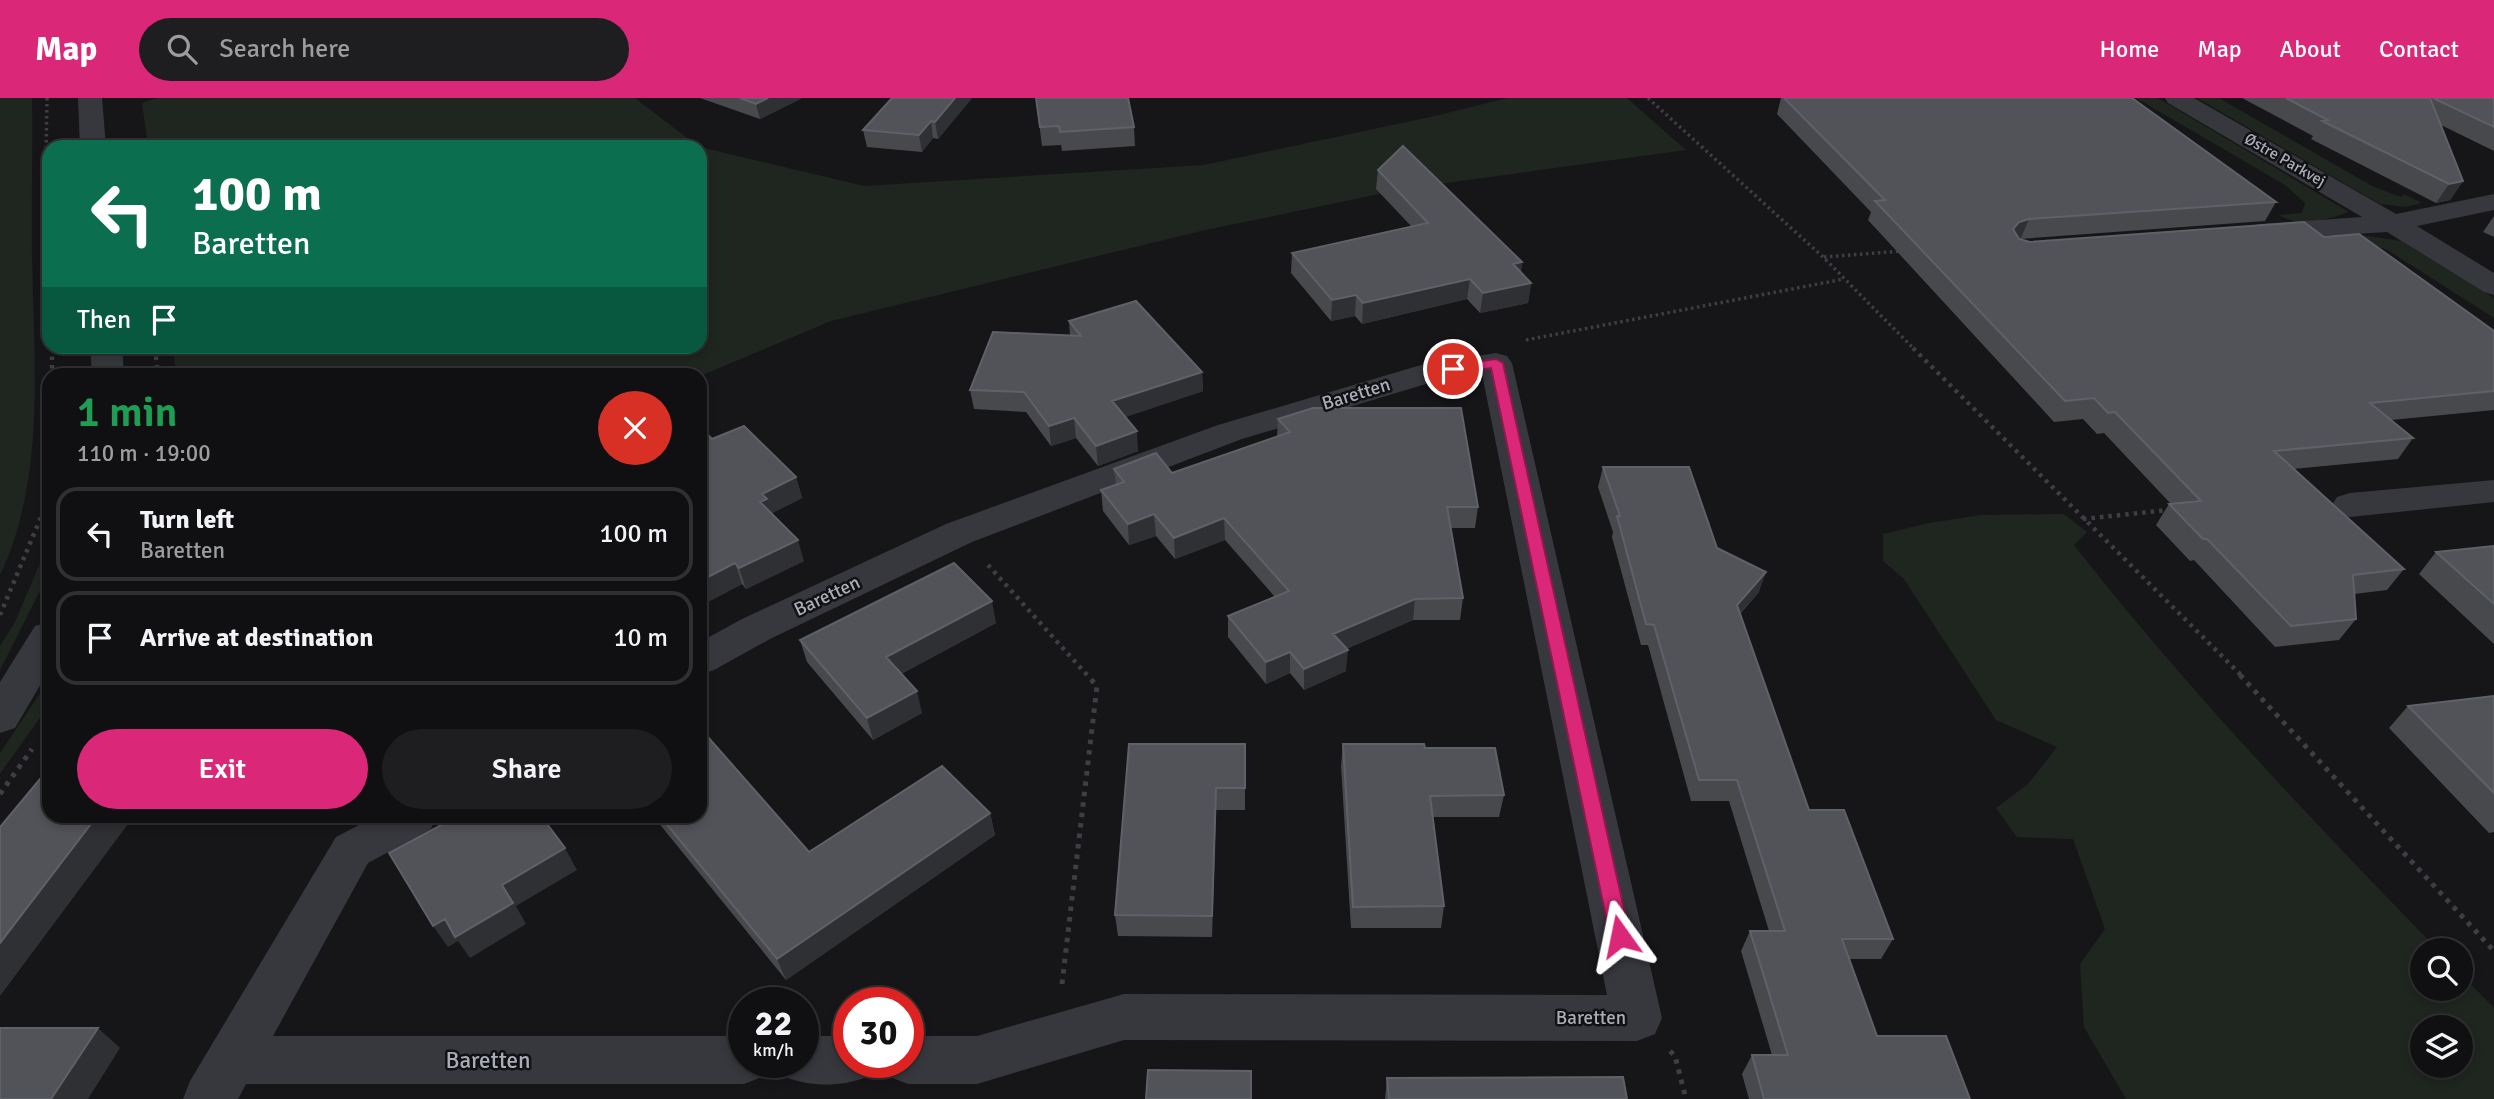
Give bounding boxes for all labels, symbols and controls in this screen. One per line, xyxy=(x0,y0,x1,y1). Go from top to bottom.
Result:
search box xyxy=(139,18,629,81)
text: Map xyxy=(35,29,97,70)
icon: search xyxy=(163,30,201,68)
text: Search here xyxy=(219,33,350,65)
text: Home xyxy=(2099,34,2159,64)
text: Map xyxy=(2197,34,2242,64)
text: About xyxy=(2280,34,2341,64)
text: Contact xyxy=(2379,34,2459,64)
street label: Østre Parkvej xyxy=(2241,129,2329,191)
text: 100 m xyxy=(192,164,322,224)
icon: left xyxy=(77,168,168,259)
text: Baretten xyxy=(192,224,310,263)
icon: arrive xyxy=(145,301,183,339)
text: Then xyxy=(77,304,131,336)
pin xyxy=(1423,339,1483,399)
icon: arrive xyxy=(1434,350,1472,388)
street label: Baretten xyxy=(1319,372,1393,416)
text: 1 min xyxy=(77,387,178,438)
button: close xyxy=(598,391,672,465)
text: 110 m · 19:00 xyxy=(77,439,211,468)
text: Turn left xyxy=(140,504,234,536)
icon: left xyxy=(81,515,119,553)
text: 100 m xyxy=(599,518,668,550)
text: Baretten xyxy=(140,536,225,565)
street label: Baretten xyxy=(790,570,864,622)
icon: arrive xyxy=(81,619,119,657)
text: Arrive at destination xyxy=(140,622,373,654)
text: 10 m xyxy=(613,622,668,654)
button: Exit xyxy=(77,729,368,809)
button: Share xyxy=(382,729,672,809)
position arrow xyxy=(1583,899,1657,973)
map controls xyxy=(2410,938,2473,1078)
button: search xyxy=(2410,938,2473,1001)
speed limit sign: 30 xyxy=(833,987,924,1078)
text: 22 xyxy=(755,1002,792,1045)
street label: Baretten xyxy=(1556,1006,1626,1030)
button: layers xyxy=(2410,1015,2473,1078)
text: km/h xyxy=(753,1039,794,1061)
street label: Baretten xyxy=(445,1046,531,1075)

